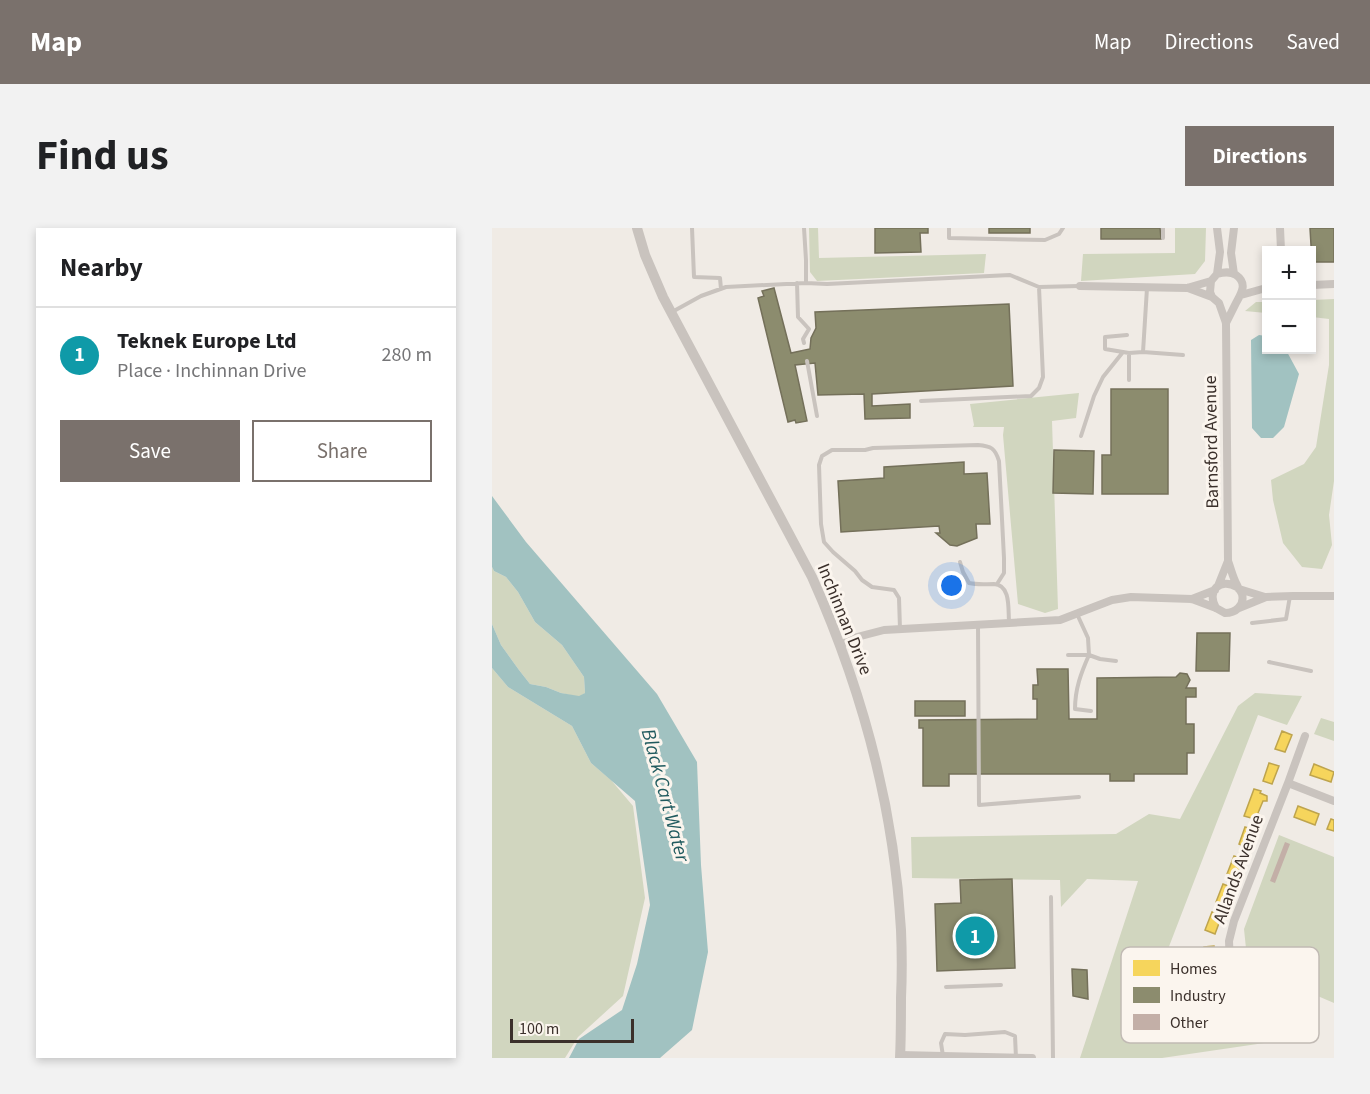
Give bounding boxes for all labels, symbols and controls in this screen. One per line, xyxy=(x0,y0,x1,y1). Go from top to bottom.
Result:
text: Map xyxy=(30,22,82,62)
text: Map xyxy=(1094,27,1132,57)
text: Directions xyxy=(1165,27,1253,57)
text: Saved xyxy=(1286,27,1340,57)
text: Find us xyxy=(36,126,169,186)
button: Directions xyxy=(1185,126,1334,186)
map controls xyxy=(1262,246,1316,354)
button: + xyxy=(1262,246,1316,300)
text: Nearby xyxy=(60,249,143,286)
button: − xyxy=(1262,300,1316,354)
text: Teknek Europe Ltd xyxy=(117,325,297,357)
text: 1 xyxy=(74,341,85,369)
text: 280 m xyxy=(382,341,432,369)
text: Place · Inchinnan Drive xyxy=(117,357,306,385)
street label: Barnsford Avenue xyxy=(1198,375,1225,509)
button: Save xyxy=(60,420,240,482)
button: Share xyxy=(252,420,432,482)
street label: Inchinnan Drive xyxy=(811,560,878,679)
your location xyxy=(937,571,966,600)
water label: Black Cart Water xyxy=(634,726,697,866)
street label: Allands Avenue xyxy=(1207,811,1270,927)
pin: 1 xyxy=(956,914,994,958)
legend xyxy=(1121,947,1319,1043)
text: Homes xyxy=(1170,958,1217,980)
text: Industry xyxy=(1170,985,1226,1007)
text: Other xyxy=(1170,1012,1209,1034)
scale bar xyxy=(510,1016,634,1044)
text: 100 m xyxy=(519,1018,559,1040)

